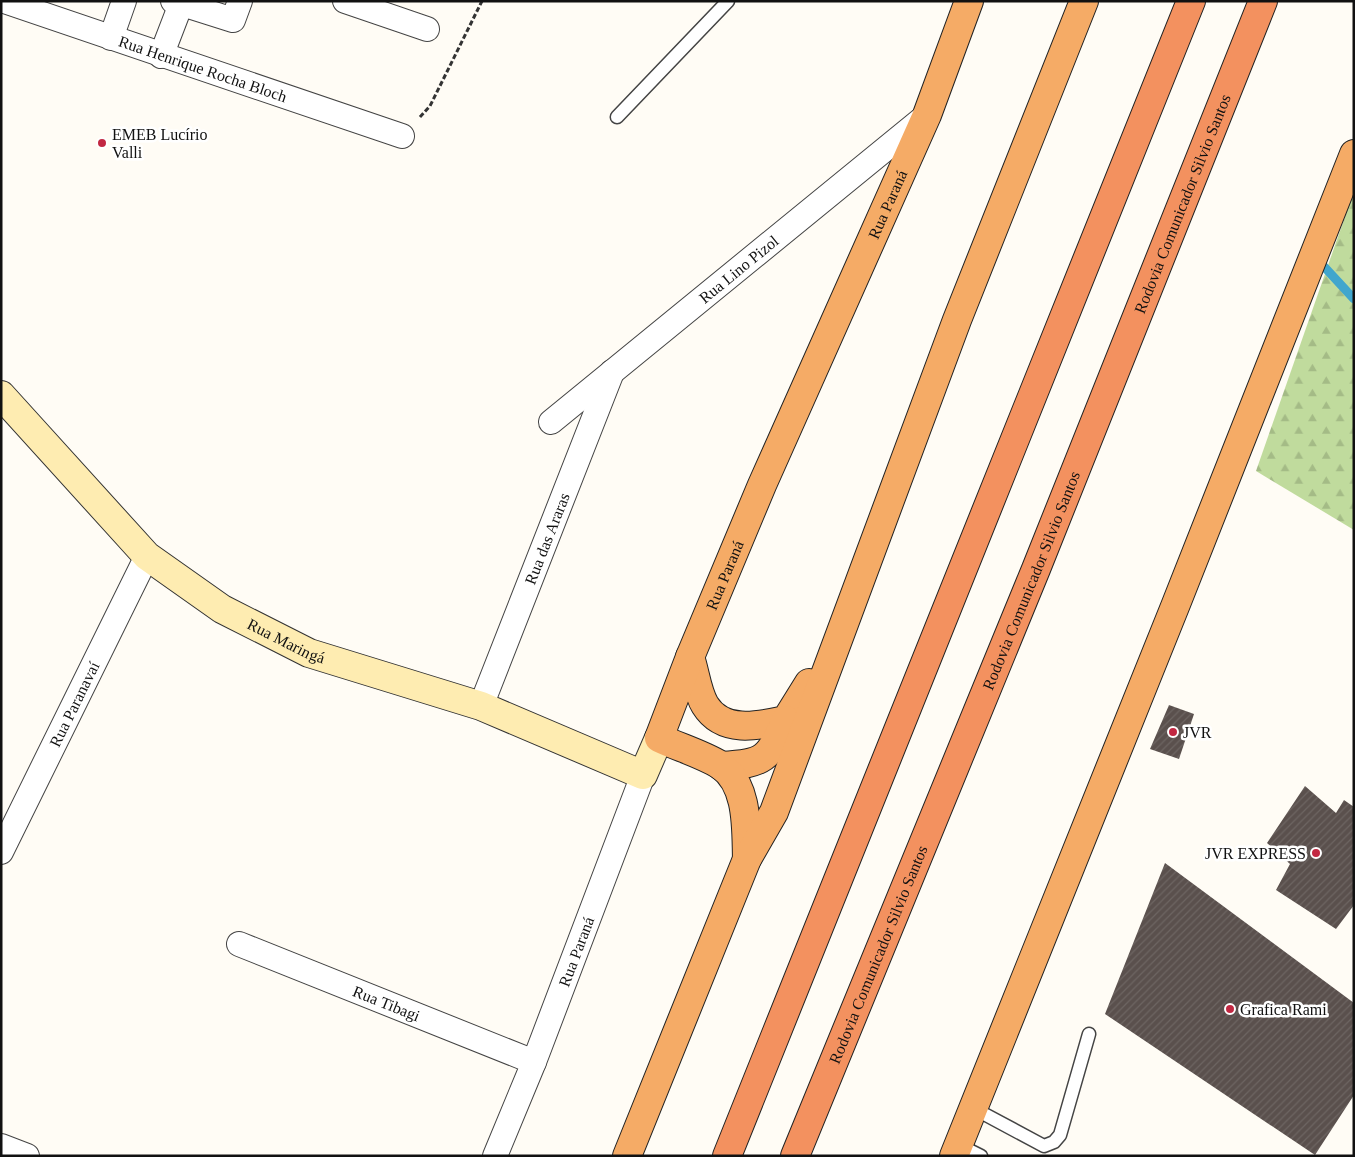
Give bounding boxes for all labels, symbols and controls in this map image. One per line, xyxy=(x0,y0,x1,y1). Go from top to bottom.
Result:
street label: Rua Henrique Rocha Bloch xyxy=(116,33,289,105)
street label: Rodovia Comunicador Silvio Santos xyxy=(1131,92,1234,316)
place label: EMEB Lucírio Valli xyxy=(112,126,208,161)
marker: EMEB Lucírio Valli xyxy=(96,137,108,149)
street label: Rua Paraná xyxy=(865,168,910,241)
street label: Rua Lino Pizol xyxy=(696,232,782,307)
street label: Rodovia Comunicador Silvio Santos xyxy=(979,469,1083,692)
street label: Rua das Araras xyxy=(522,490,573,587)
street label: Rua Paraná xyxy=(703,538,747,612)
street label: Rua Maringá xyxy=(245,615,327,666)
street label: Rua Paranavaí xyxy=(46,658,103,750)
place label: JVR xyxy=(1183,724,1212,741)
marker: JVR xyxy=(1167,726,1179,738)
street label: Rodovia Comunicador Silvio Santos xyxy=(826,843,931,1066)
place label: JVR EXPRESS xyxy=(1205,845,1306,862)
marker: JVR EXPRESS xyxy=(1310,847,1322,859)
street label: Rua Paraná xyxy=(555,914,597,989)
street label: Rua Tibagi xyxy=(350,982,423,1025)
place label: Grafica Rami xyxy=(1240,1001,1327,1018)
marker: Grafica Rami xyxy=(1224,1003,1236,1015)

